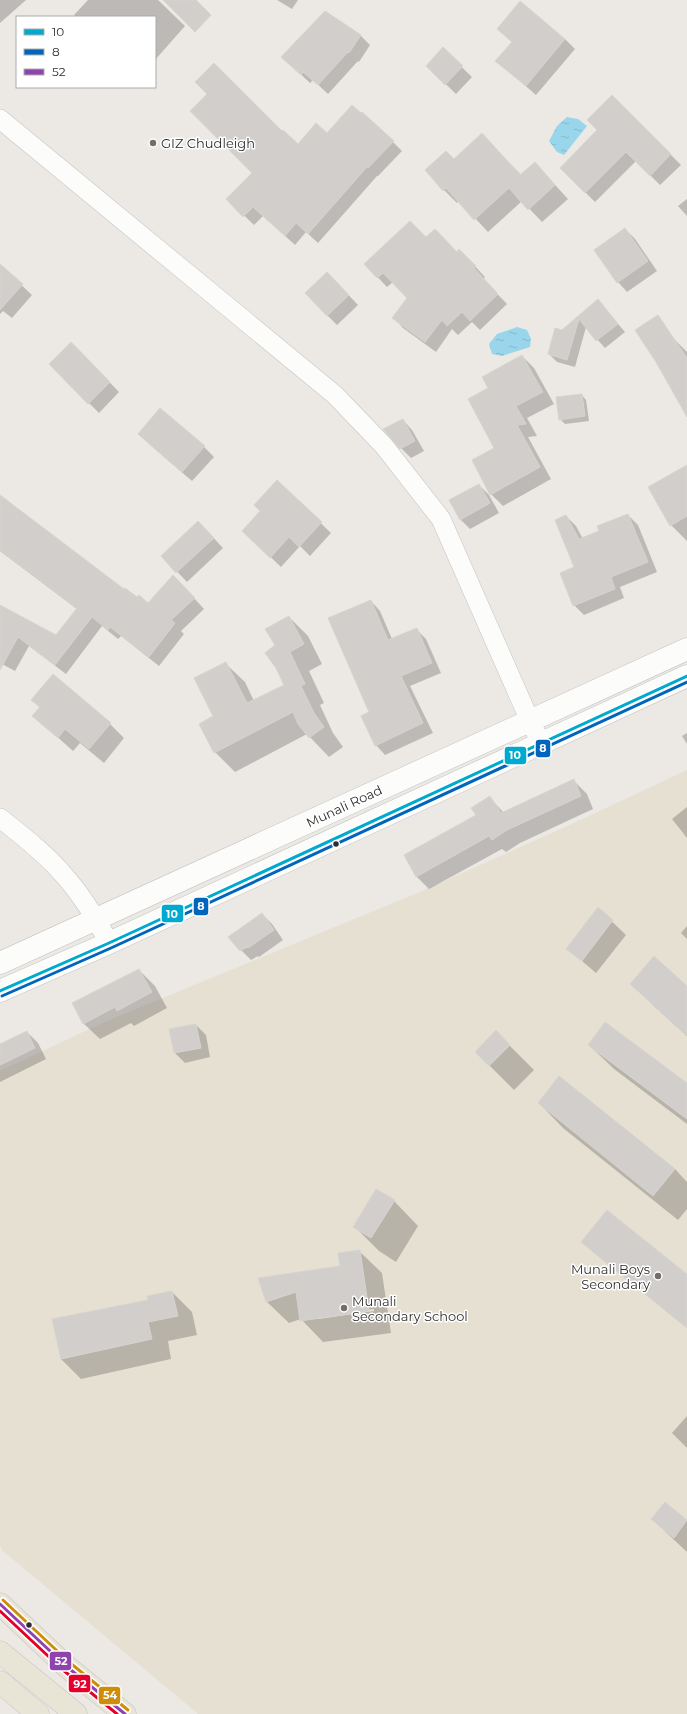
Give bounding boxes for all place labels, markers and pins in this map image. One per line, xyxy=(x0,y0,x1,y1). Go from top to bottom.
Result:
place label: GIZ Chudleigh xyxy=(161,135,255,151)
marker: GIZ Chudleigh xyxy=(148,138,158,148)
unlabelled marker xyxy=(331,839,341,849)
place label: Munali Boys Secondary xyxy=(571,1261,651,1292)
marker: Munali Boys Secondary xyxy=(653,1271,663,1281)
place label: Munali Secondary School xyxy=(352,1293,468,1324)
marker: Munali Secondary School xyxy=(339,1303,349,1313)
unlabelled marker xyxy=(24,1620,34,1630)

